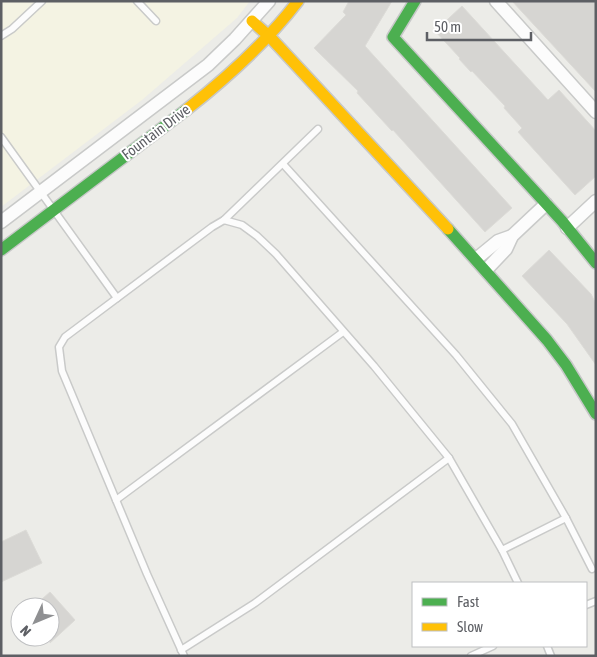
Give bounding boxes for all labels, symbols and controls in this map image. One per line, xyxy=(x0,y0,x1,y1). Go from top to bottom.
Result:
scale bar xyxy=(427,10,531,42)
text: 50 m xyxy=(434,18,461,35)
street label: Fountain Drive xyxy=(118,100,193,163)
legend xyxy=(412,582,587,647)
text: Fast xyxy=(457,593,479,610)
north arrow xyxy=(10,597,60,647)
text: Slow xyxy=(457,618,483,635)
text: N xyxy=(17,623,34,640)

